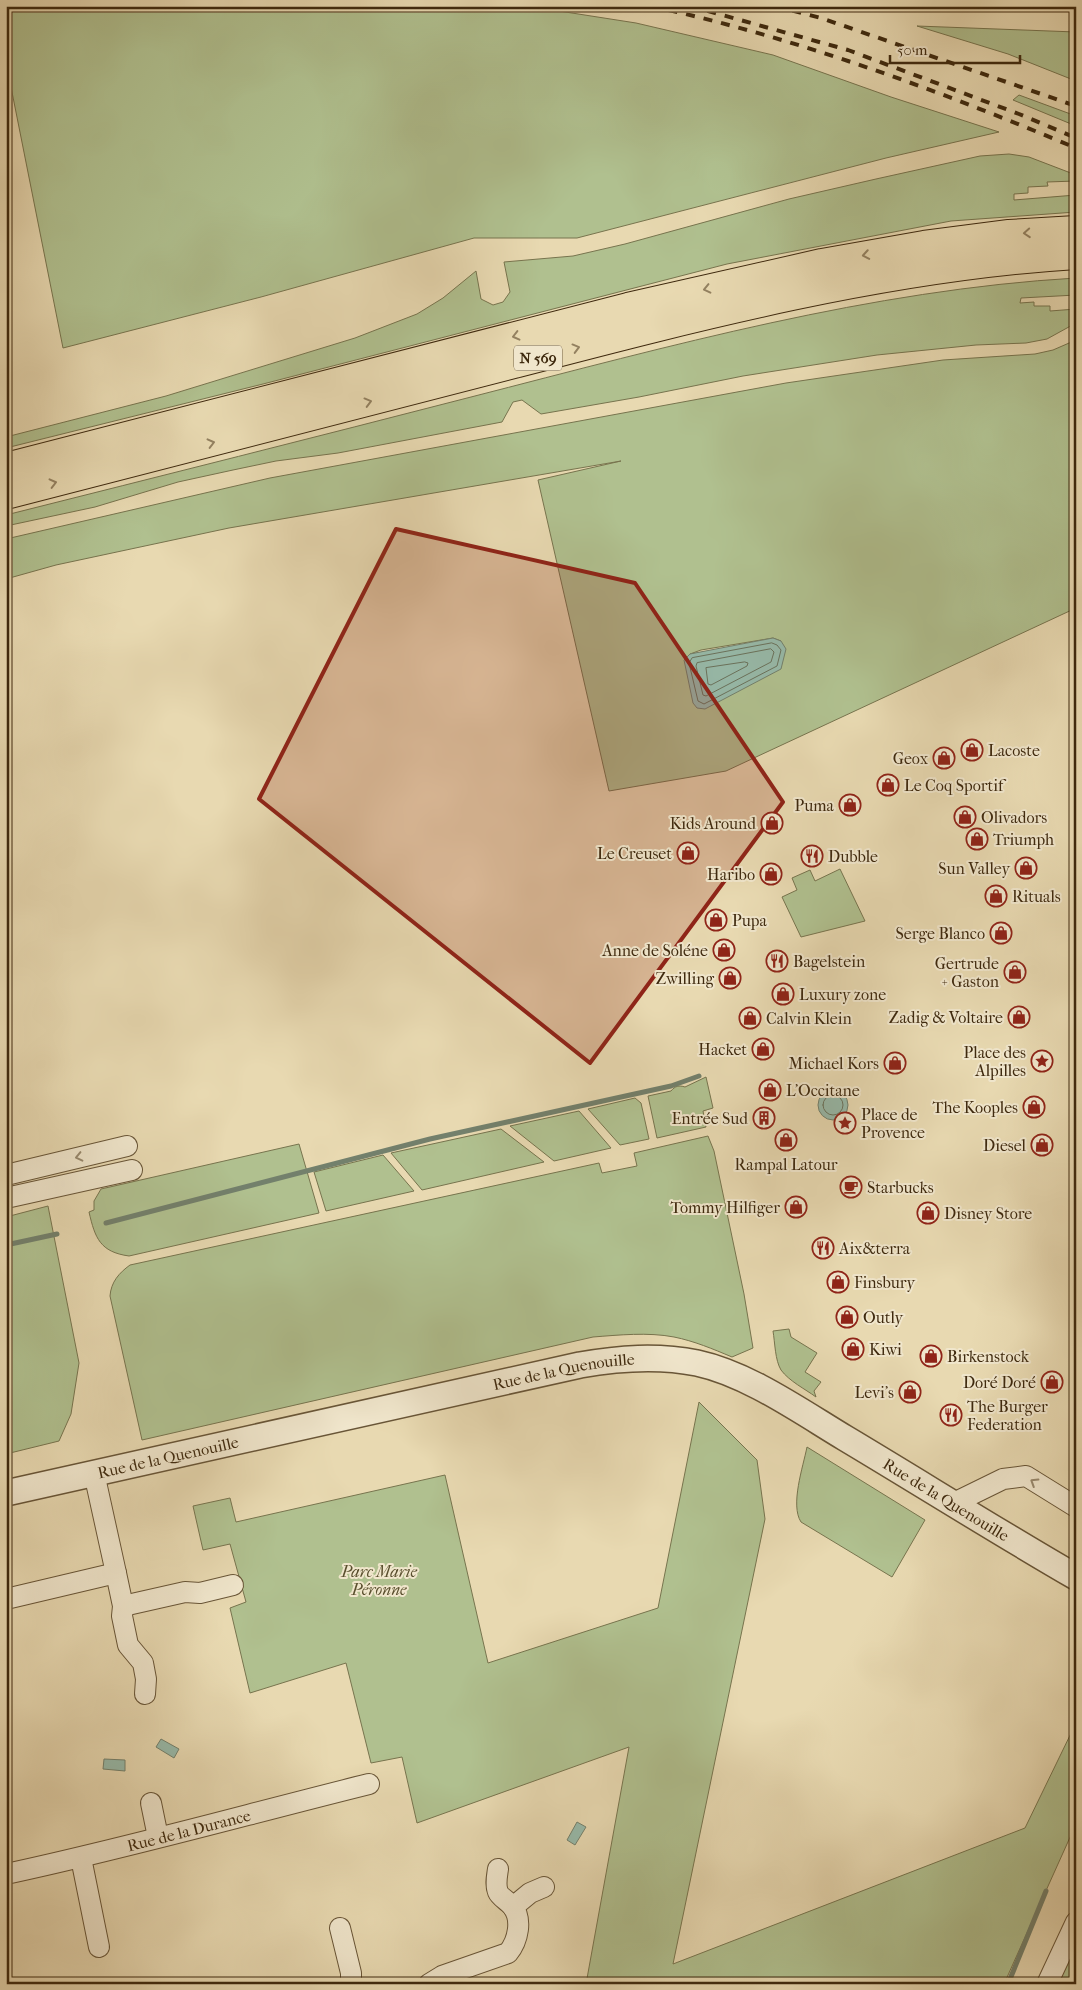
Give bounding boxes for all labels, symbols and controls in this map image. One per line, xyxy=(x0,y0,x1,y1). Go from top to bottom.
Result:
scale bar xyxy=(890,32,1020,64)
text: 50 m xyxy=(897,41,928,59)
one-way arrow xyxy=(1023,227,1031,238)
one-way arrow xyxy=(862,250,871,260)
one-way arrow xyxy=(703,283,712,294)
one-way arrow xyxy=(511,330,520,341)
one-way arrow xyxy=(572,343,581,354)
road number: N 569 xyxy=(514,346,562,370)
one-way arrow xyxy=(364,397,373,408)
one-way arrow xyxy=(206,438,214,448)
one-way arrow xyxy=(49,478,57,488)
shop icon: Lacoste xyxy=(960,738,984,762)
place label: Lacoste xyxy=(988,741,1040,760)
shop icon: Geox xyxy=(932,746,956,770)
place label: Geox xyxy=(893,749,929,768)
shop icon: Le Coq Sportif xyxy=(876,773,900,797)
place label: Le Coq Sportif xyxy=(904,776,1007,795)
shop icon: Puma xyxy=(838,793,862,817)
place label: Puma xyxy=(795,796,835,815)
shop icon: Olivadors xyxy=(953,805,977,829)
place label: Olivadors xyxy=(981,808,1047,827)
shop icon: Kids Around xyxy=(760,811,784,835)
place label: Kids Around xyxy=(670,814,756,833)
shop icon: Triumph xyxy=(965,827,989,851)
place label: Triumph xyxy=(993,830,1054,849)
shop icon: Le Creuset xyxy=(676,841,700,865)
place label: Le Creuset xyxy=(597,844,672,863)
restaurant icon: Dubble xyxy=(800,844,824,868)
place label: Dubble xyxy=(828,847,878,866)
shop icon: Sun Valley xyxy=(1014,856,1038,880)
place label: Sun Valley xyxy=(938,859,1010,878)
shop icon: Haribo xyxy=(759,862,783,886)
place label: Haribo xyxy=(707,865,755,884)
shop icon: Rituals xyxy=(984,884,1008,908)
place label: Rituals xyxy=(1012,887,1061,906)
shop icon: Pupa xyxy=(704,908,728,932)
place label: Pupa xyxy=(732,911,767,930)
shop icon: Serge Blanco xyxy=(989,921,1013,945)
place label: Serge Blanco xyxy=(896,924,985,943)
shop icon: Anne de Soléne xyxy=(712,938,736,962)
place label: Anne de Soléne xyxy=(601,941,708,960)
restaurant icon: Bagelstein xyxy=(765,949,789,973)
place label: Bagelstein xyxy=(793,952,866,971)
place label: Gertrude + Gaston xyxy=(935,954,1000,991)
shop icon: Gertrude + Gaston xyxy=(1003,960,1027,984)
shop icon: Zwilling xyxy=(718,966,742,990)
place label: Zwilling xyxy=(655,969,714,988)
shop icon: Luxury zone xyxy=(771,982,795,1006)
place label: Luxury zone xyxy=(799,985,886,1004)
shop icon: Zadig & Voltaire xyxy=(1007,1005,1031,1029)
shop icon: Calvin Klein xyxy=(738,1006,762,1030)
place label: Zadig & Voltaire xyxy=(889,1008,1003,1027)
place label: Calvin Klein xyxy=(766,1009,852,1028)
shop icon: Hacket xyxy=(751,1037,775,1061)
place label: Hacket xyxy=(698,1040,747,1059)
place label: Place des Alpilles xyxy=(964,1043,1026,1080)
place icon: Place des Alpilles xyxy=(1030,1049,1054,1073)
shop icon: Michael Kors xyxy=(883,1051,907,1075)
place label: Michael Kors xyxy=(789,1054,879,1073)
shop icon: L'Occitane xyxy=(758,1078,782,1102)
place label: L'Occitane xyxy=(786,1081,860,1100)
shop icon: The Kooples xyxy=(1022,1095,1046,1119)
place label: The Kooples xyxy=(932,1098,1018,1117)
place label: Place de Provence xyxy=(861,1105,925,1142)
building icon: Entrée Sud xyxy=(752,1106,776,1130)
place label: Entrée Sud xyxy=(671,1109,748,1128)
place icon: Place de Provence xyxy=(833,1111,857,1135)
shop icon: Rampal Latour xyxy=(774,1128,798,1152)
shop icon: Diesel xyxy=(1030,1133,1054,1157)
place label: Diesel xyxy=(983,1136,1027,1155)
one-way arrow xyxy=(75,1151,84,1162)
place label: Rampal Latour xyxy=(734,1155,838,1174)
cafe icon: Starbucks xyxy=(839,1175,863,1199)
place label: Starbucks xyxy=(867,1178,934,1197)
shop icon: Tommy Hilfiger xyxy=(784,1195,808,1219)
place label: Tommy Hilfiger xyxy=(671,1198,780,1217)
shop icon: Disney Store xyxy=(916,1201,940,1225)
place label: Disney Store xyxy=(944,1204,1032,1223)
restaurant icon: Aix&terra xyxy=(811,1236,835,1260)
place label: Aix&terra xyxy=(838,1239,911,1258)
shop icon: Finsbury xyxy=(826,1270,850,1294)
place label: Finsbury xyxy=(854,1273,916,1292)
shop icon: Outly xyxy=(835,1305,859,1329)
place label: Outly xyxy=(863,1308,903,1327)
shop icon: Kiwi xyxy=(841,1337,865,1361)
place label: Kiwi xyxy=(869,1340,902,1359)
shop icon: Birkenstock xyxy=(919,1344,943,1368)
place label: Birkenstock xyxy=(947,1347,1030,1366)
street label: Rue de la Quenouille xyxy=(491,1349,635,1394)
shop icon: Doré Doré xyxy=(1040,1370,1064,1394)
place label: Doré Doré xyxy=(963,1373,1036,1392)
shop icon: Levi's xyxy=(898,1380,922,1404)
place label: Levi's xyxy=(855,1383,894,1402)
place label: The Burger Federation xyxy=(967,1397,1048,1434)
restaurant icon: The Burger Federation xyxy=(939,1403,963,1427)
street label: Rue de la Quenouille xyxy=(96,1432,240,1482)
street label: Rue de la Quenouille xyxy=(880,1454,1013,1545)
one-way arrow xyxy=(1031,1478,1040,1488)
park label: Parc Marie Péronne xyxy=(340,1562,417,1599)
street label: Rue de la Durance xyxy=(125,1805,253,1855)

